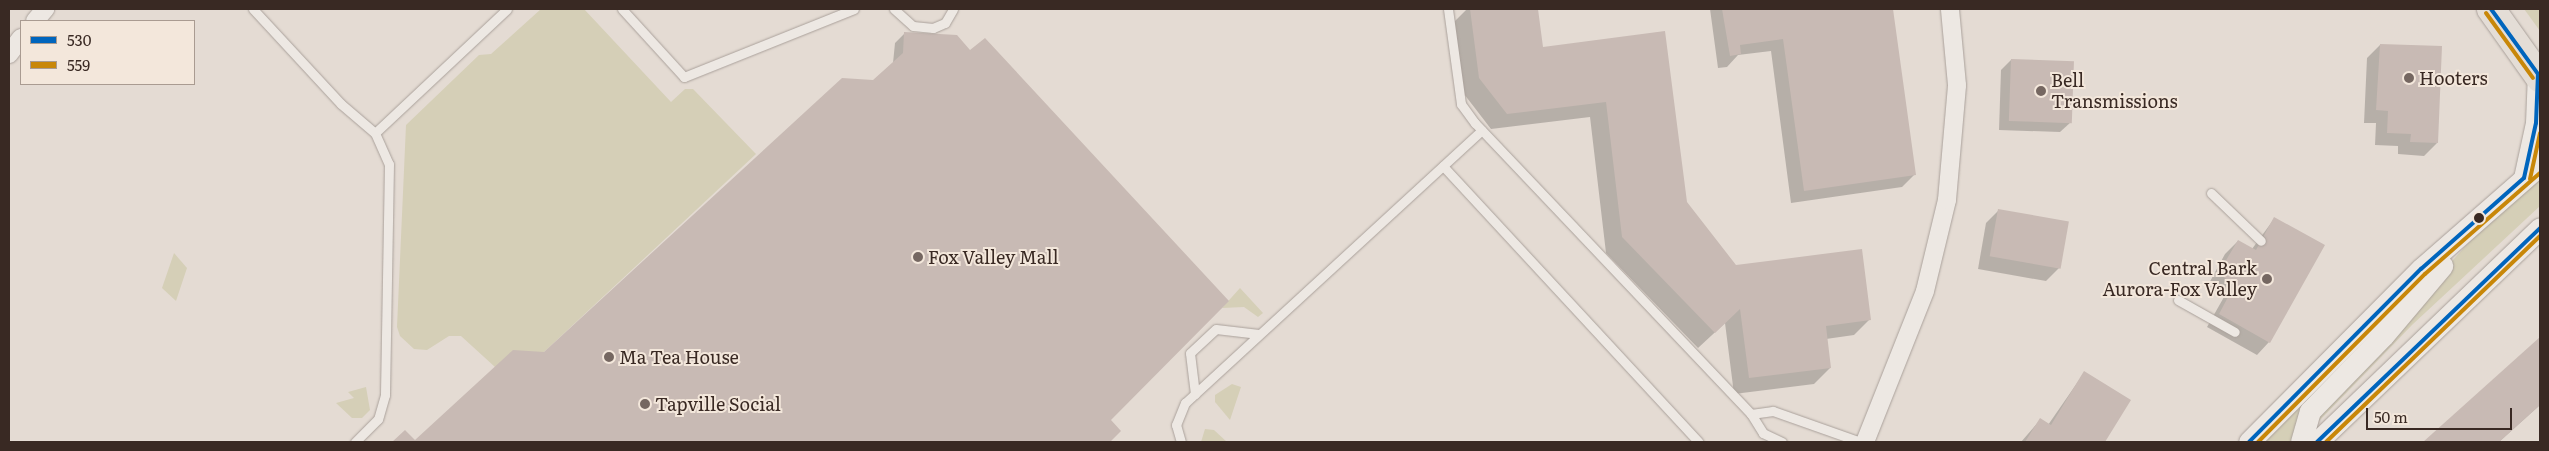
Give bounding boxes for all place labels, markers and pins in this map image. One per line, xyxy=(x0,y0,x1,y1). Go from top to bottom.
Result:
place label: Hooters xyxy=(2419,67,2488,89)
place label: Bell Transmissions xyxy=(2051,70,2178,112)
marker: Hooters xyxy=(2403,72,2415,84)
marker: Bell Transmissions xyxy=(2035,85,2047,97)
unlabelled marker xyxy=(2474,213,2484,223)
place label: Fox Valley Mall xyxy=(928,246,1058,268)
marker: Fox Valley Mall xyxy=(912,251,924,263)
place label: Central Bark Aurora-Fox Valley xyxy=(2102,258,2257,300)
marker: Central Bark Aurora-Fox Valley xyxy=(2261,273,2273,285)
place label: Ma Tea House xyxy=(619,346,739,368)
marker: Ma Tea House xyxy=(603,351,615,363)
place label: Tapville Social xyxy=(655,393,781,415)
marker: Tapville Social xyxy=(639,398,651,410)

